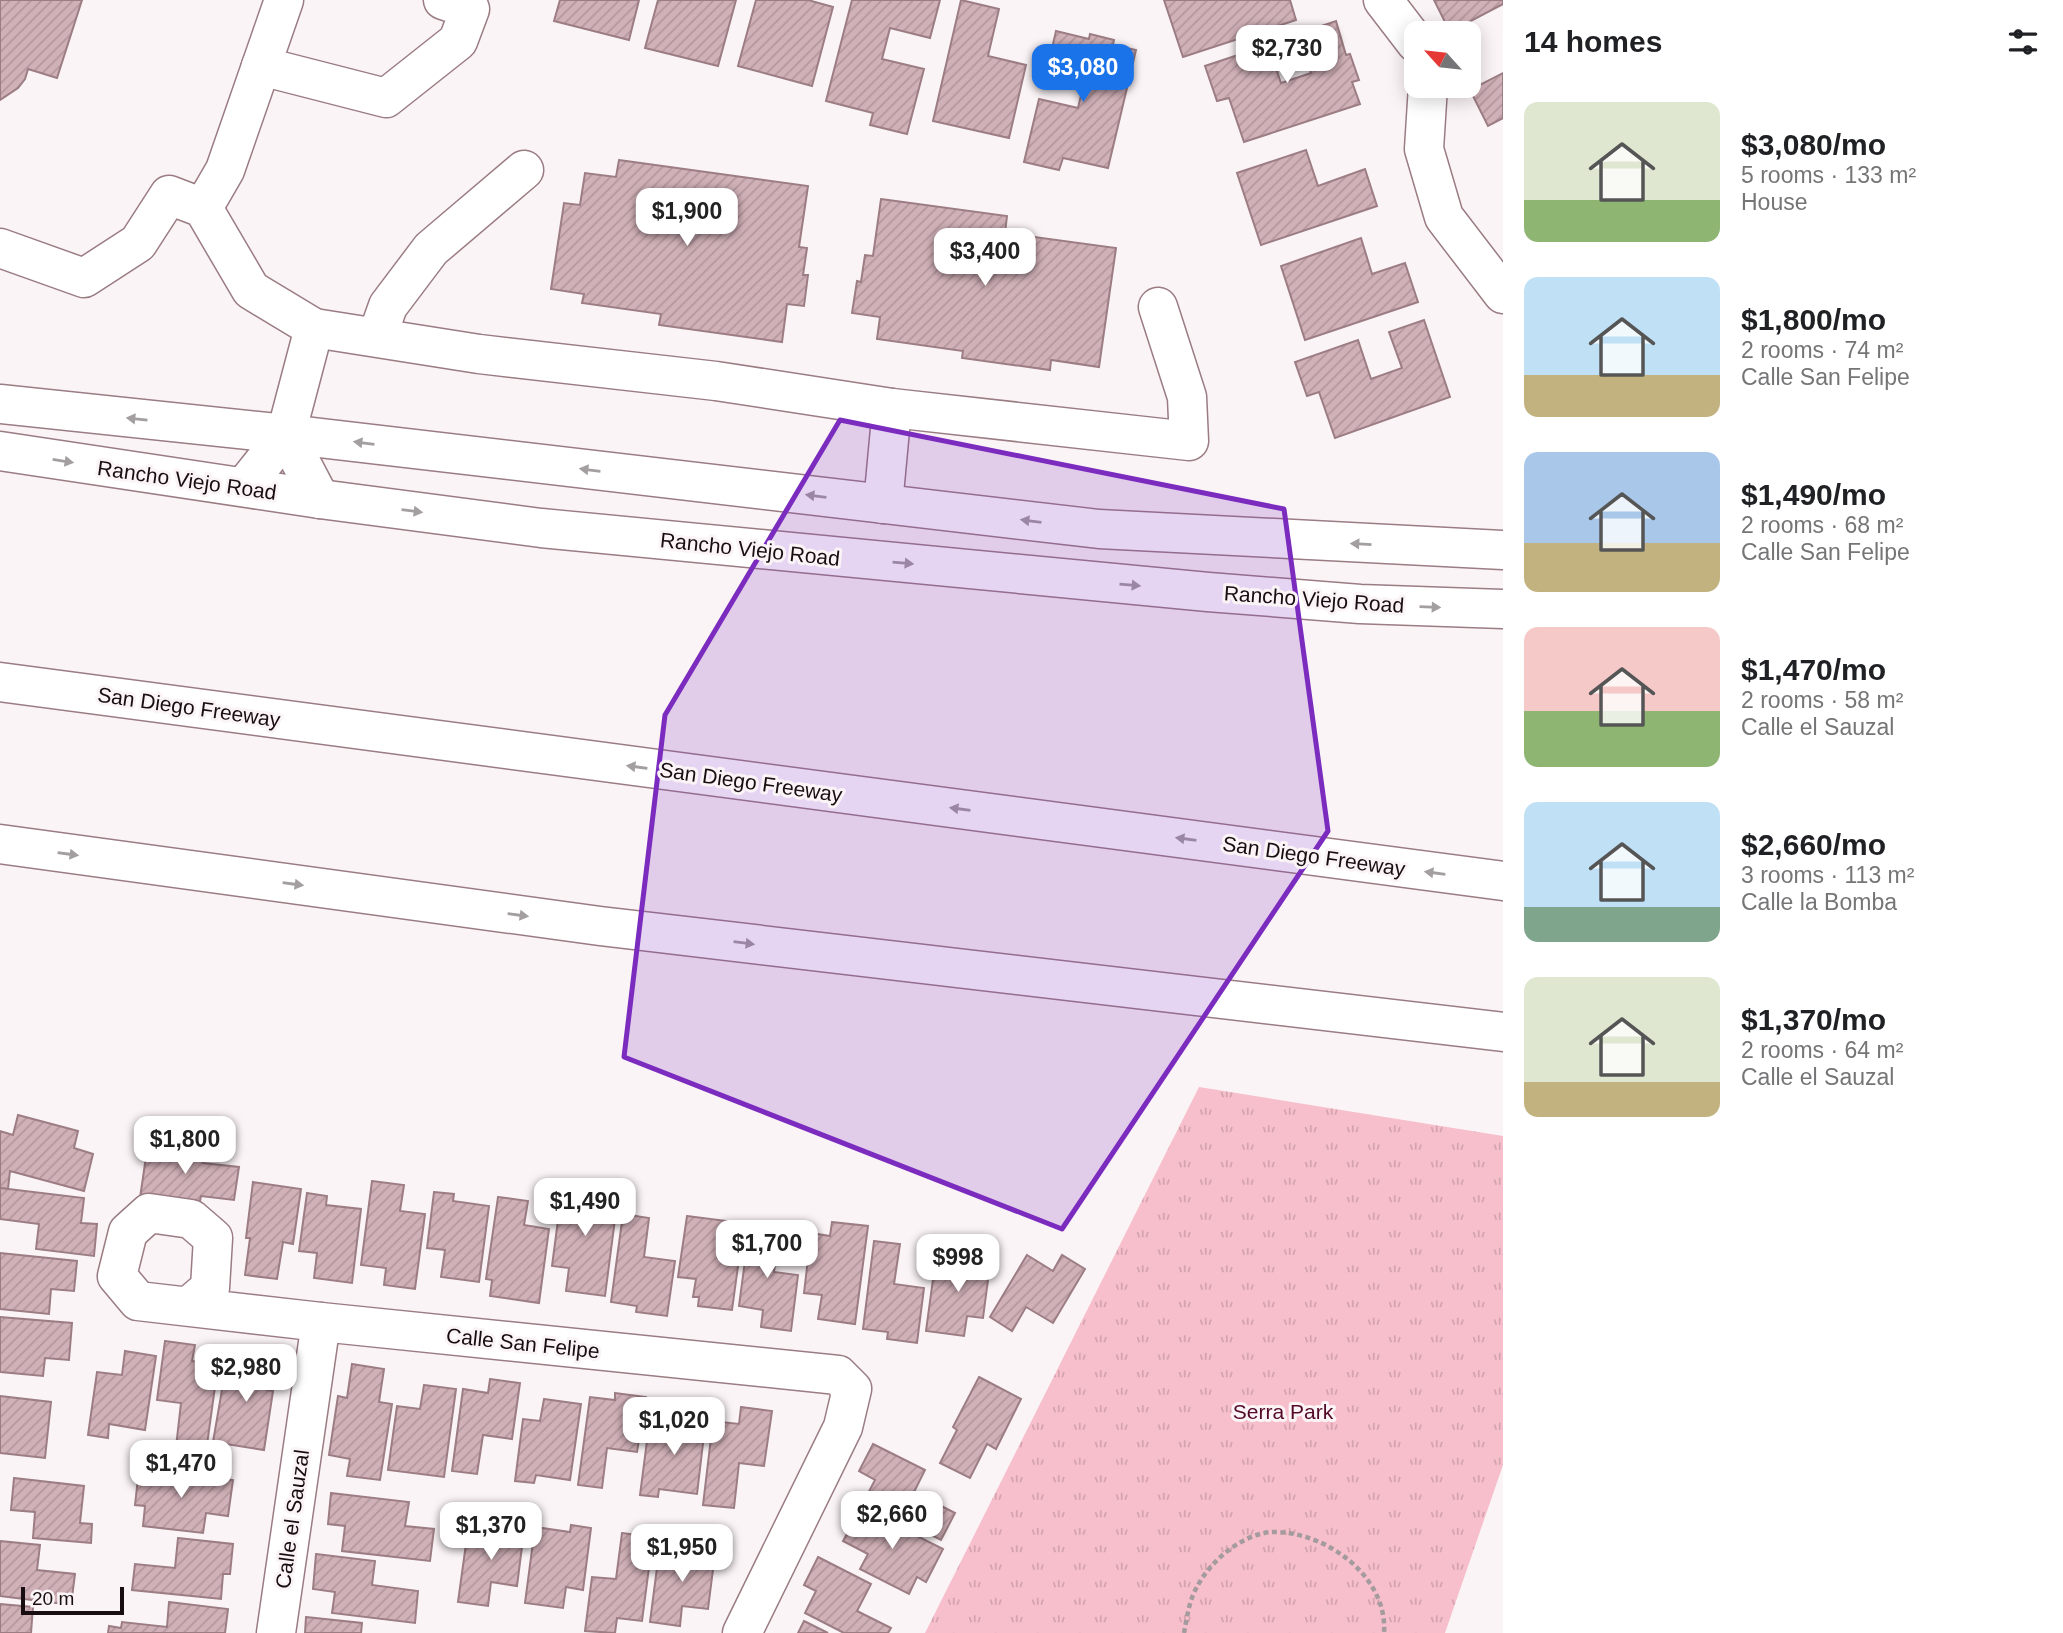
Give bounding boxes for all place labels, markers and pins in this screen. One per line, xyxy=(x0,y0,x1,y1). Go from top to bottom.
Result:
pin: $2,730 xyxy=(1230,25,1344,85)
pin: $3,080 xyxy=(1026,44,1140,104)
pin: $1,900 xyxy=(630,188,744,248)
pin: $3,400 xyxy=(928,229,1042,288)
pin: $1,800 xyxy=(128,1116,242,1176)
pin: $1,490 xyxy=(528,1178,642,1238)
pin: $1,700 xyxy=(710,1220,824,1280)
pin: $998 xyxy=(917,1234,999,1294)
pin: $2,980 xyxy=(189,1344,303,1404)
pin: $1,020 xyxy=(617,1398,731,1457)
pin: $1,470 xyxy=(124,1440,238,1500)
pin: $2,660 xyxy=(835,1492,949,1551)
pin: $1,370 xyxy=(434,1502,548,1562)
pin: $1,950 xyxy=(625,1524,739,1584)

